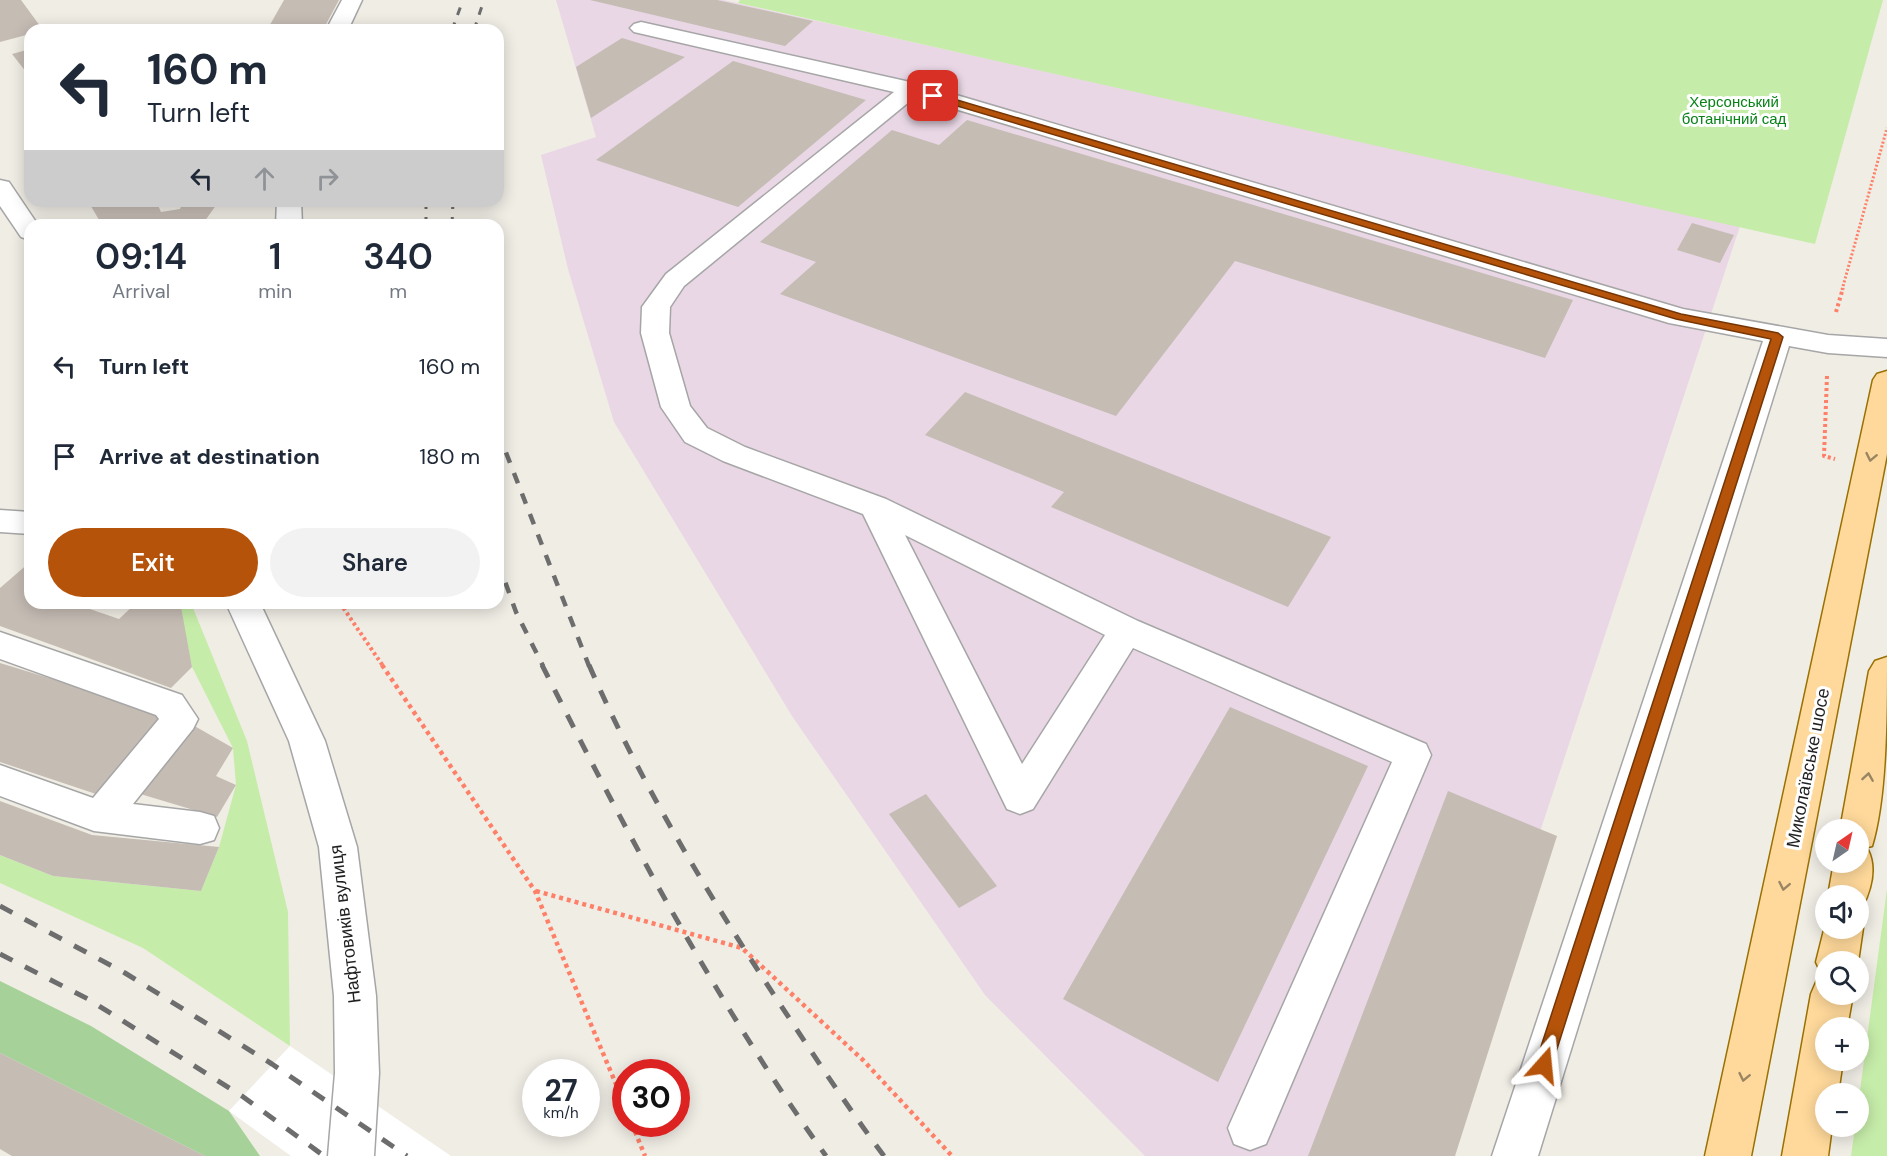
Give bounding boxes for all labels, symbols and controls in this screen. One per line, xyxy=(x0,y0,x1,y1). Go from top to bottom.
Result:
text: 160 m xyxy=(147,42,268,97)
icon: left xyxy=(48,48,126,126)
pin xyxy=(907,70,958,121)
icon: arrive xyxy=(916,79,949,112)
park label: Херсонський ботанічний сад xyxy=(1682,92,1787,129)
text: Turn left xyxy=(147,95,250,130)
icon: left xyxy=(185,162,218,195)
icon: ahead xyxy=(248,162,281,195)
icon: right xyxy=(311,162,344,195)
text: 09:14 xyxy=(95,233,187,280)
text: 1 xyxy=(269,233,281,280)
text: 340 xyxy=(363,233,433,280)
text: Arrival xyxy=(112,278,170,304)
text: min xyxy=(258,278,292,304)
text: m xyxy=(389,278,407,304)
icon: left xyxy=(48,350,81,383)
text: Turn left xyxy=(99,352,189,381)
text: 160 m xyxy=(419,352,480,381)
icon: arrive xyxy=(48,440,81,473)
text: Arrive at destination xyxy=(99,442,320,471)
text: 180 m xyxy=(419,442,480,471)
one-way arrow xyxy=(1865,452,1878,462)
button: Exit xyxy=(48,528,258,597)
button: Share xyxy=(270,528,480,597)
street label: Миколаївське шосе xyxy=(1781,686,1835,850)
one-way arrow xyxy=(1861,772,1874,782)
north arrow xyxy=(1815,819,1869,873)
map controls xyxy=(1815,819,1869,1137)
street label: Нафтовиків вулиця xyxy=(323,843,367,1005)
one-way arrow xyxy=(1778,881,1791,891)
button: sound xyxy=(1815,885,1869,939)
button: search xyxy=(1815,951,1869,1005)
button: + xyxy=(1815,1017,1869,1071)
position arrow xyxy=(1512,1033,1576,1097)
speed limit sign: 30 xyxy=(612,1059,690,1137)
text: 27 xyxy=(544,1071,578,1110)
one-way arrow xyxy=(1739,1072,1752,1082)
button: − xyxy=(1815,1083,1869,1137)
text: km/h xyxy=(543,1103,579,1123)

